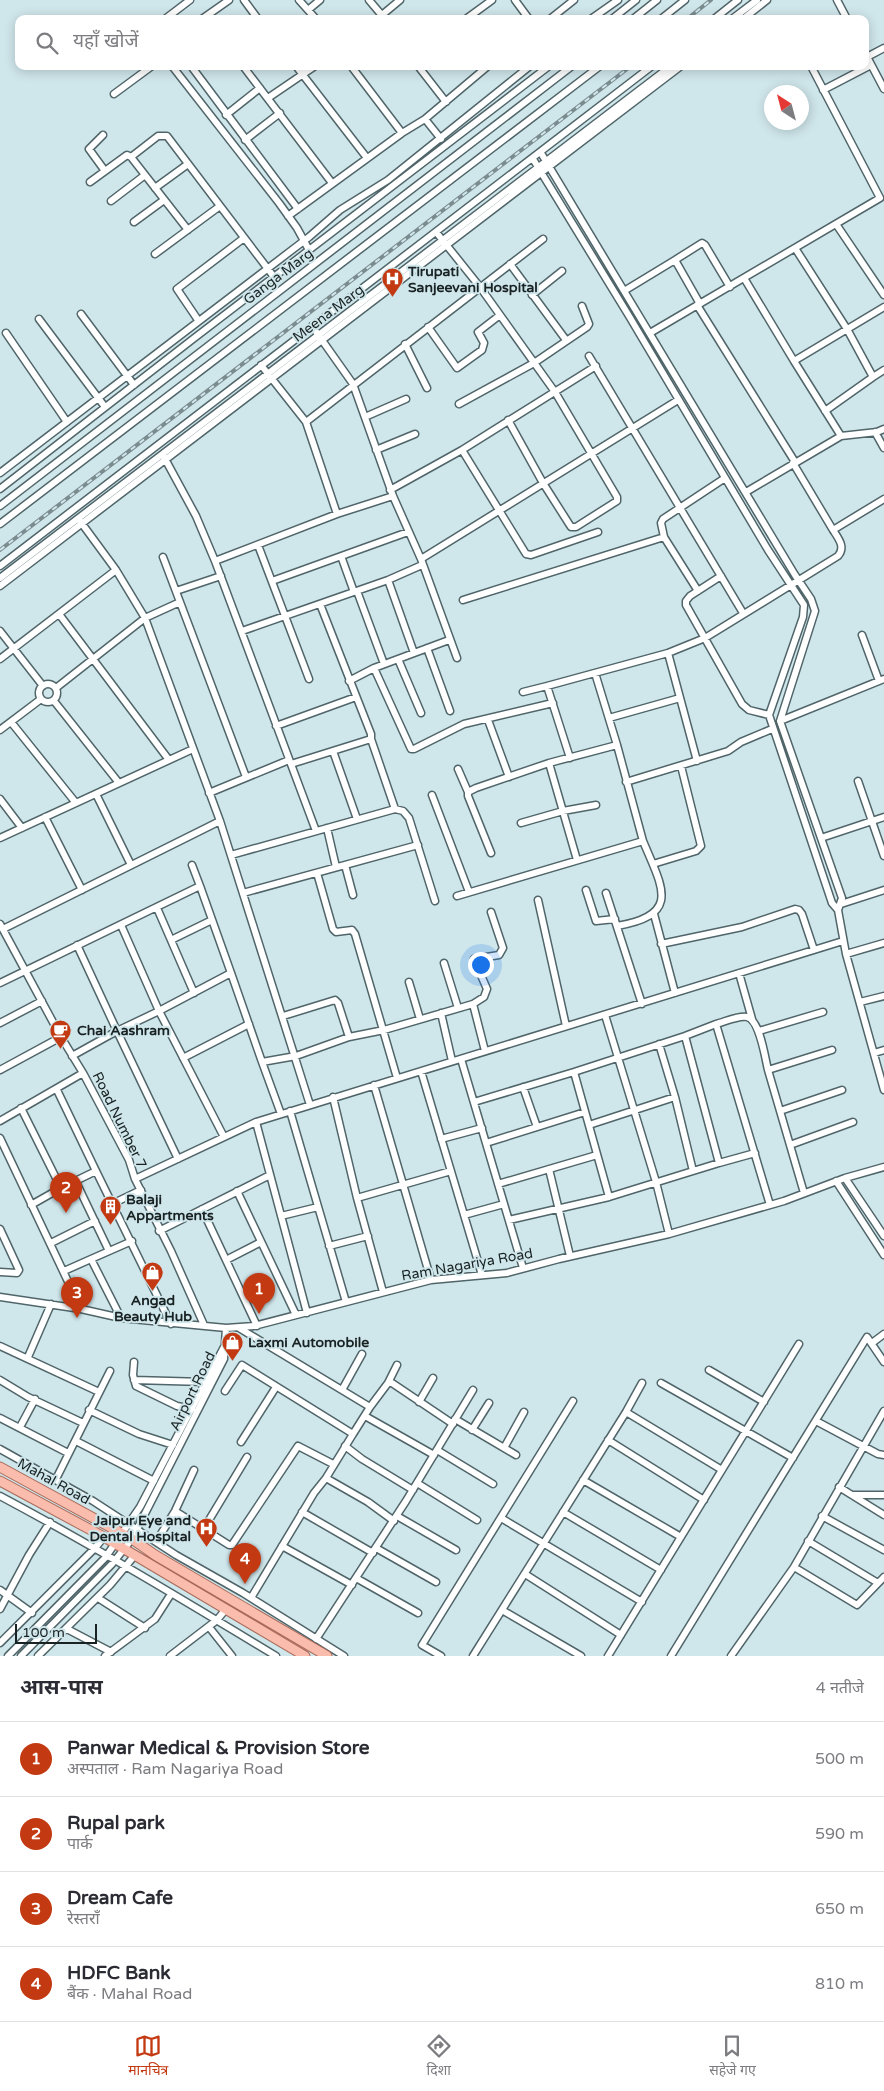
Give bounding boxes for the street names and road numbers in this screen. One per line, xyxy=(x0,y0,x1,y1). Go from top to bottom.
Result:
street label: Ganga Marg xyxy=(240,245,316,308)
street label: Meena Marg xyxy=(289,281,367,346)
street label: Road Number 7 xyxy=(89,1069,150,1171)
street label: Ram Nagariya Road xyxy=(400,1245,534,1284)
street label: Airport Road xyxy=(166,1349,219,1434)
street label: Mahal Road xyxy=(15,1455,93,1508)

